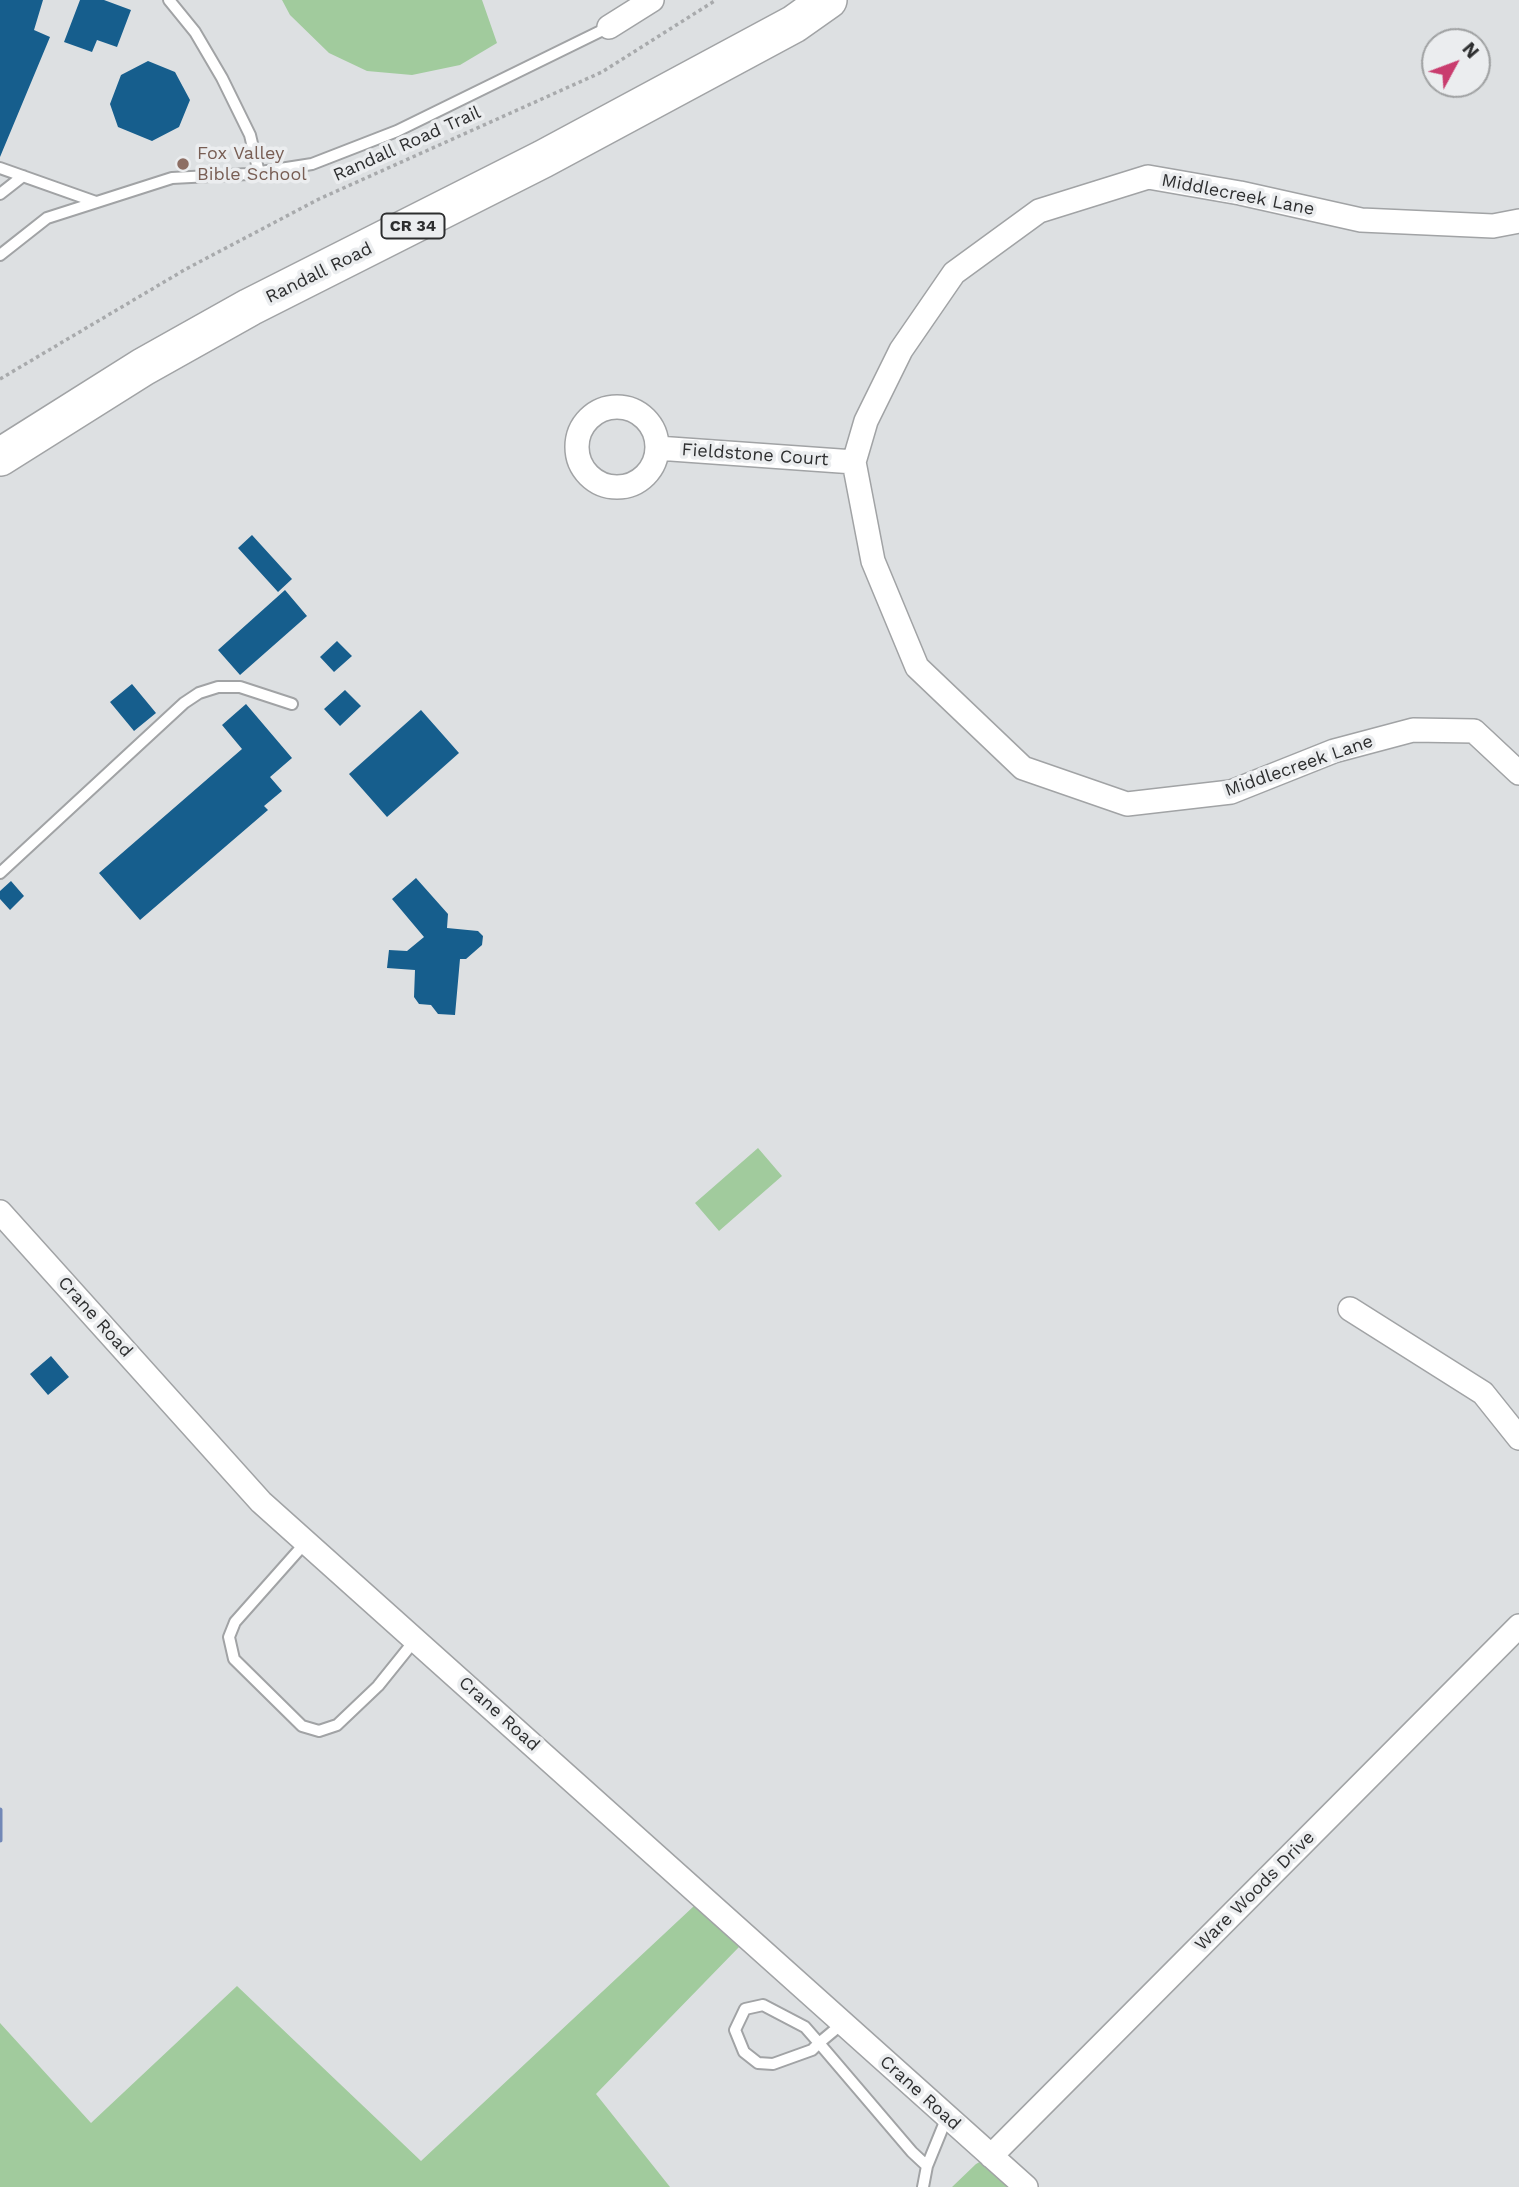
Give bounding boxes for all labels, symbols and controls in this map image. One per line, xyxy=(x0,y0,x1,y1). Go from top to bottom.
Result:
north arrow xyxy=(1421,28,1491,98)
text: N xyxy=(1457,37,1484,63)
street label: Randall Road Trail xyxy=(330,102,484,186)
place label: Fox Valley Bible School xyxy=(197,143,307,186)
marker: Fox Valley Bible School xyxy=(175,156,191,172)
street label: Middlecreek Lane xyxy=(1160,170,1316,220)
road number: CR 34 xyxy=(382,214,444,238)
street label: Randall Road xyxy=(262,238,376,308)
street label: Fieldstone Court xyxy=(681,439,829,471)
street label: Middlecreek Lane xyxy=(1222,730,1376,802)
street label: Crane Road xyxy=(53,1272,137,1362)
street label: Crane Road xyxy=(454,1672,544,1756)
street label: Ware Woods Drive xyxy=(1191,1827,1319,1955)
street label: Crane Road xyxy=(875,2051,965,2135)

